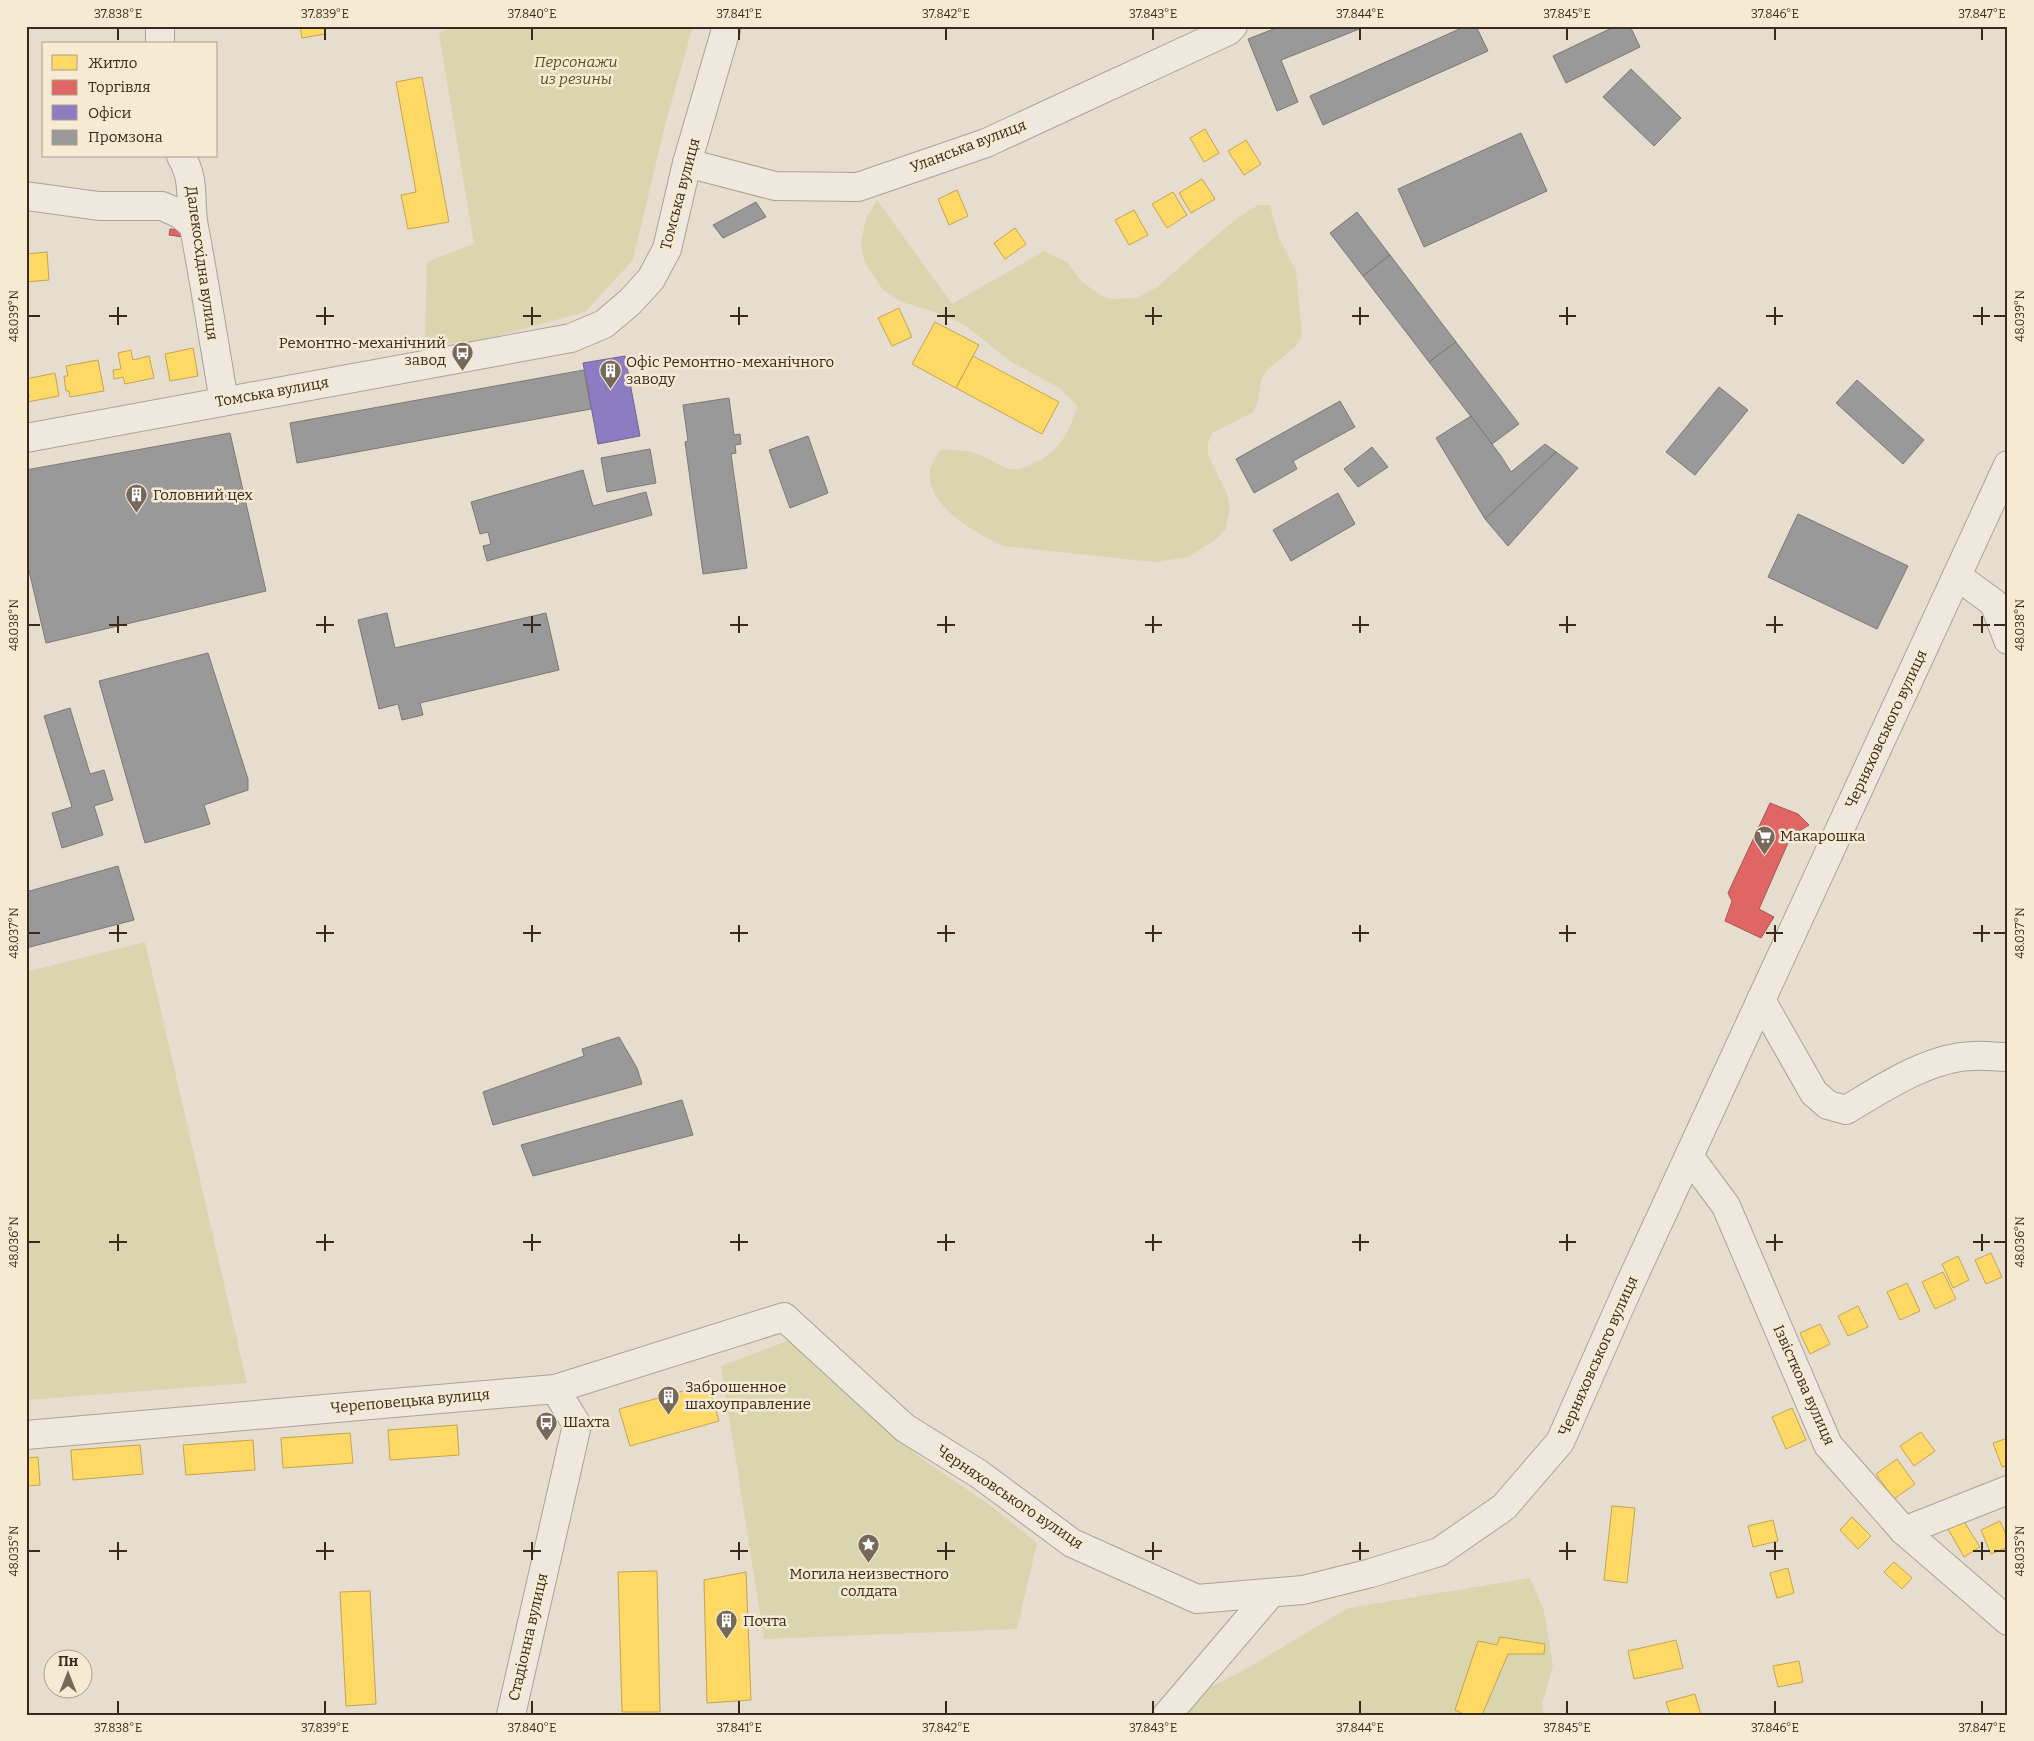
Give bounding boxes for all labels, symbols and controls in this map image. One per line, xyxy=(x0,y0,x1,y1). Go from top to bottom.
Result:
text: 37.838°E xyxy=(94,7,142,21)
text: 37.839°E xyxy=(301,7,349,21)
text: 37.840°E xyxy=(508,7,556,21)
text: 37.841°E xyxy=(716,7,762,21)
text: 37.842°E xyxy=(922,7,970,21)
text: 37.843°E xyxy=(1129,7,1177,21)
text: 37.844°E xyxy=(1336,7,1384,21)
text: 37.845°E xyxy=(1543,7,1591,21)
text: 37.846°E xyxy=(1751,7,1799,21)
text: 37.847°E xyxy=(1958,7,2006,21)
legend xyxy=(42,42,218,158)
park label: Персонажи из резины xyxy=(534,53,618,88)
text: Житло xyxy=(88,54,137,72)
text: Торгівля xyxy=(88,78,150,96)
text: Офіси xyxy=(88,104,132,122)
street label: Уланська вулиця xyxy=(907,116,1029,176)
text: Промзона xyxy=(88,128,163,146)
street label: Томська вулиця xyxy=(656,136,704,252)
street label: Далекосхідна вулиця xyxy=(182,185,222,341)
text: 48.039°N xyxy=(7,290,21,342)
text: 48.039°N xyxy=(2013,290,2027,342)
place label: Ремонтно-механічний завод xyxy=(279,334,446,369)
bus stop icon: Ремонтно-механічний завод xyxy=(450,340,474,371)
place label: Офіс Ремонтно-механічного заводу xyxy=(626,353,834,388)
building icon: Офіс Ремонтно-механічного заводу xyxy=(598,359,622,390)
street label: Томська вулиця xyxy=(214,373,330,411)
building icon: Головний цех xyxy=(125,483,149,514)
place label: Головний цех xyxy=(153,486,254,504)
text: 48.038°N xyxy=(7,598,21,651)
text: 48.038°N xyxy=(2013,598,2027,651)
street label: Черняховського вулиця xyxy=(1841,647,1931,811)
supermarket icon: Макарошка xyxy=(1752,824,1776,855)
place label: Макарошка xyxy=(1780,827,1865,845)
text: 48.037°N xyxy=(7,907,21,959)
text: 48.037°N xyxy=(2013,907,2027,959)
text: 48.036°N xyxy=(7,1216,21,1268)
text: 48.036°N xyxy=(2013,1216,2027,1268)
street label: Черняховського вулиця xyxy=(1555,1273,1641,1439)
street label: Iзвiсткова вулиця xyxy=(1769,1322,1839,1448)
place label: Заброшенное шахоуправление xyxy=(685,1378,811,1413)
building icon: Заброшенное шахоуправление xyxy=(657,1384,681,1415)
street label: Череповецька вулиця xyxy=(329,1385,491,1417)
bus stop icon: Шахта xyxy=(535,1410,559,1441)
place label: Шахта xyxy=(563,1413,610,1431)
street label: Черняховського вулиця xyxy=(933,1441,1087,1553)
text: 48.035°N xyxy=(7,1525,21,1577)
text: 48.035°N xyxy=(2013,1525,2027,1577)
place icon: Могила неизвестного солдата xyxy=(857,1533,881,1564)
place label: Могила неизвестного солдата xyxy=(789,1565,949,1600)
street label: Стадіонна вулиця xyxy=(505,1571,551,1703)
building icon: Почта xyxy=(715,1609,739,1640)
place label: Почта xyxy=(743,1612,787,1630)
north arrow xyxy=(42,1648,92,1698)
text: Пн xyxy=(58,1653,78,1670)
text: 37.838°E xyxy=(94,1721,142,1735)
text: 37.839°E xyxy=(301,1721,349,1735)
text: 37.840°E xyxy=(508,1721,556,1735)
text: 37.841°E xyxy=(716,1721,762,1735)
text: 37.842°E xyxy=(922,1721,970,1735)
text: 37.843°E xyxy=(1129,1721,1177,1735)
text: 37.844°E xyxy=(1336,1721,1384,1735)
text: 37.845°E xyxy=(1543,1721,1591,1735)
text: 37.846°E xyxy=(1751,1721,1799,1735)
text: 37.847°E xyxy=(1958,1721,2006,1735)

